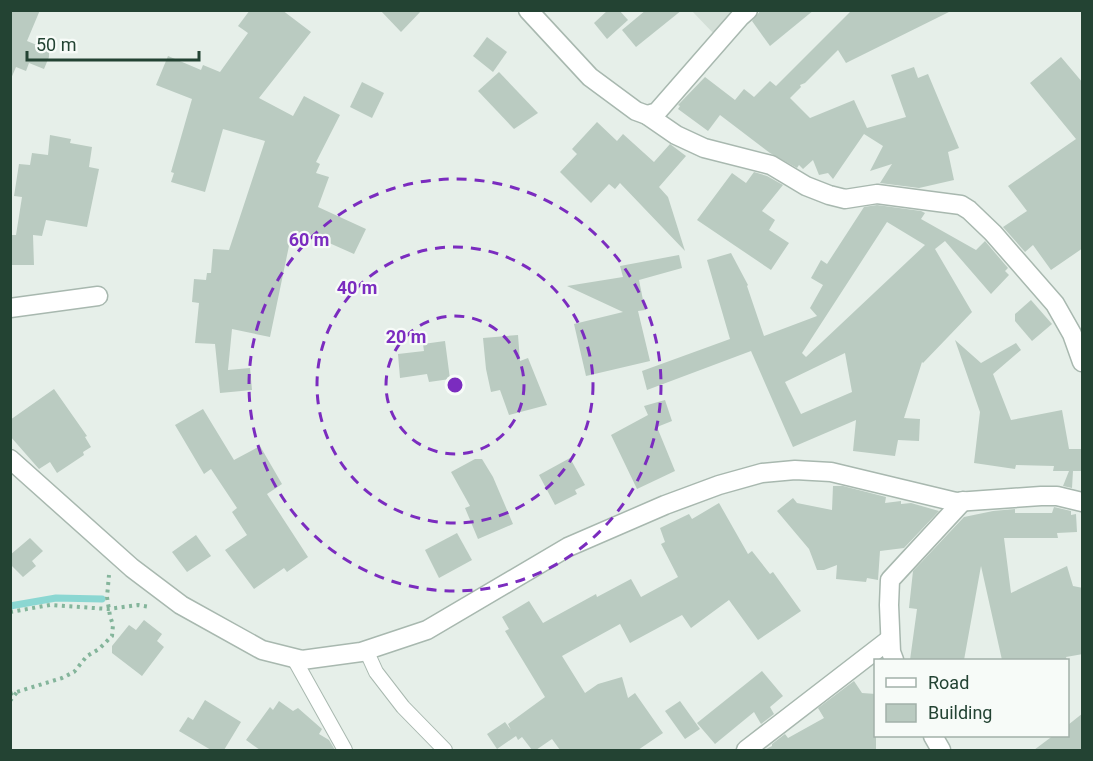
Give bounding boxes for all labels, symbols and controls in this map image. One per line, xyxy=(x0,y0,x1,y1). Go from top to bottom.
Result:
scale bar xyxy=(27,24,200,62)
text: 50 m xyxy=(36,34,76,55)
text: 60 m xyxy=(289,229,329,250)
text: 40 m xyxy=(337,277,377,298)
text: 20 m xyxy=(386,326,426,347)
centre of rings xyxy=(445,375,465,395)
legend xyxy=(874,659,1069,737)
text: Road xyxy=(928,672,969,693)
text: Building xyxy=(928,702,992,723)

